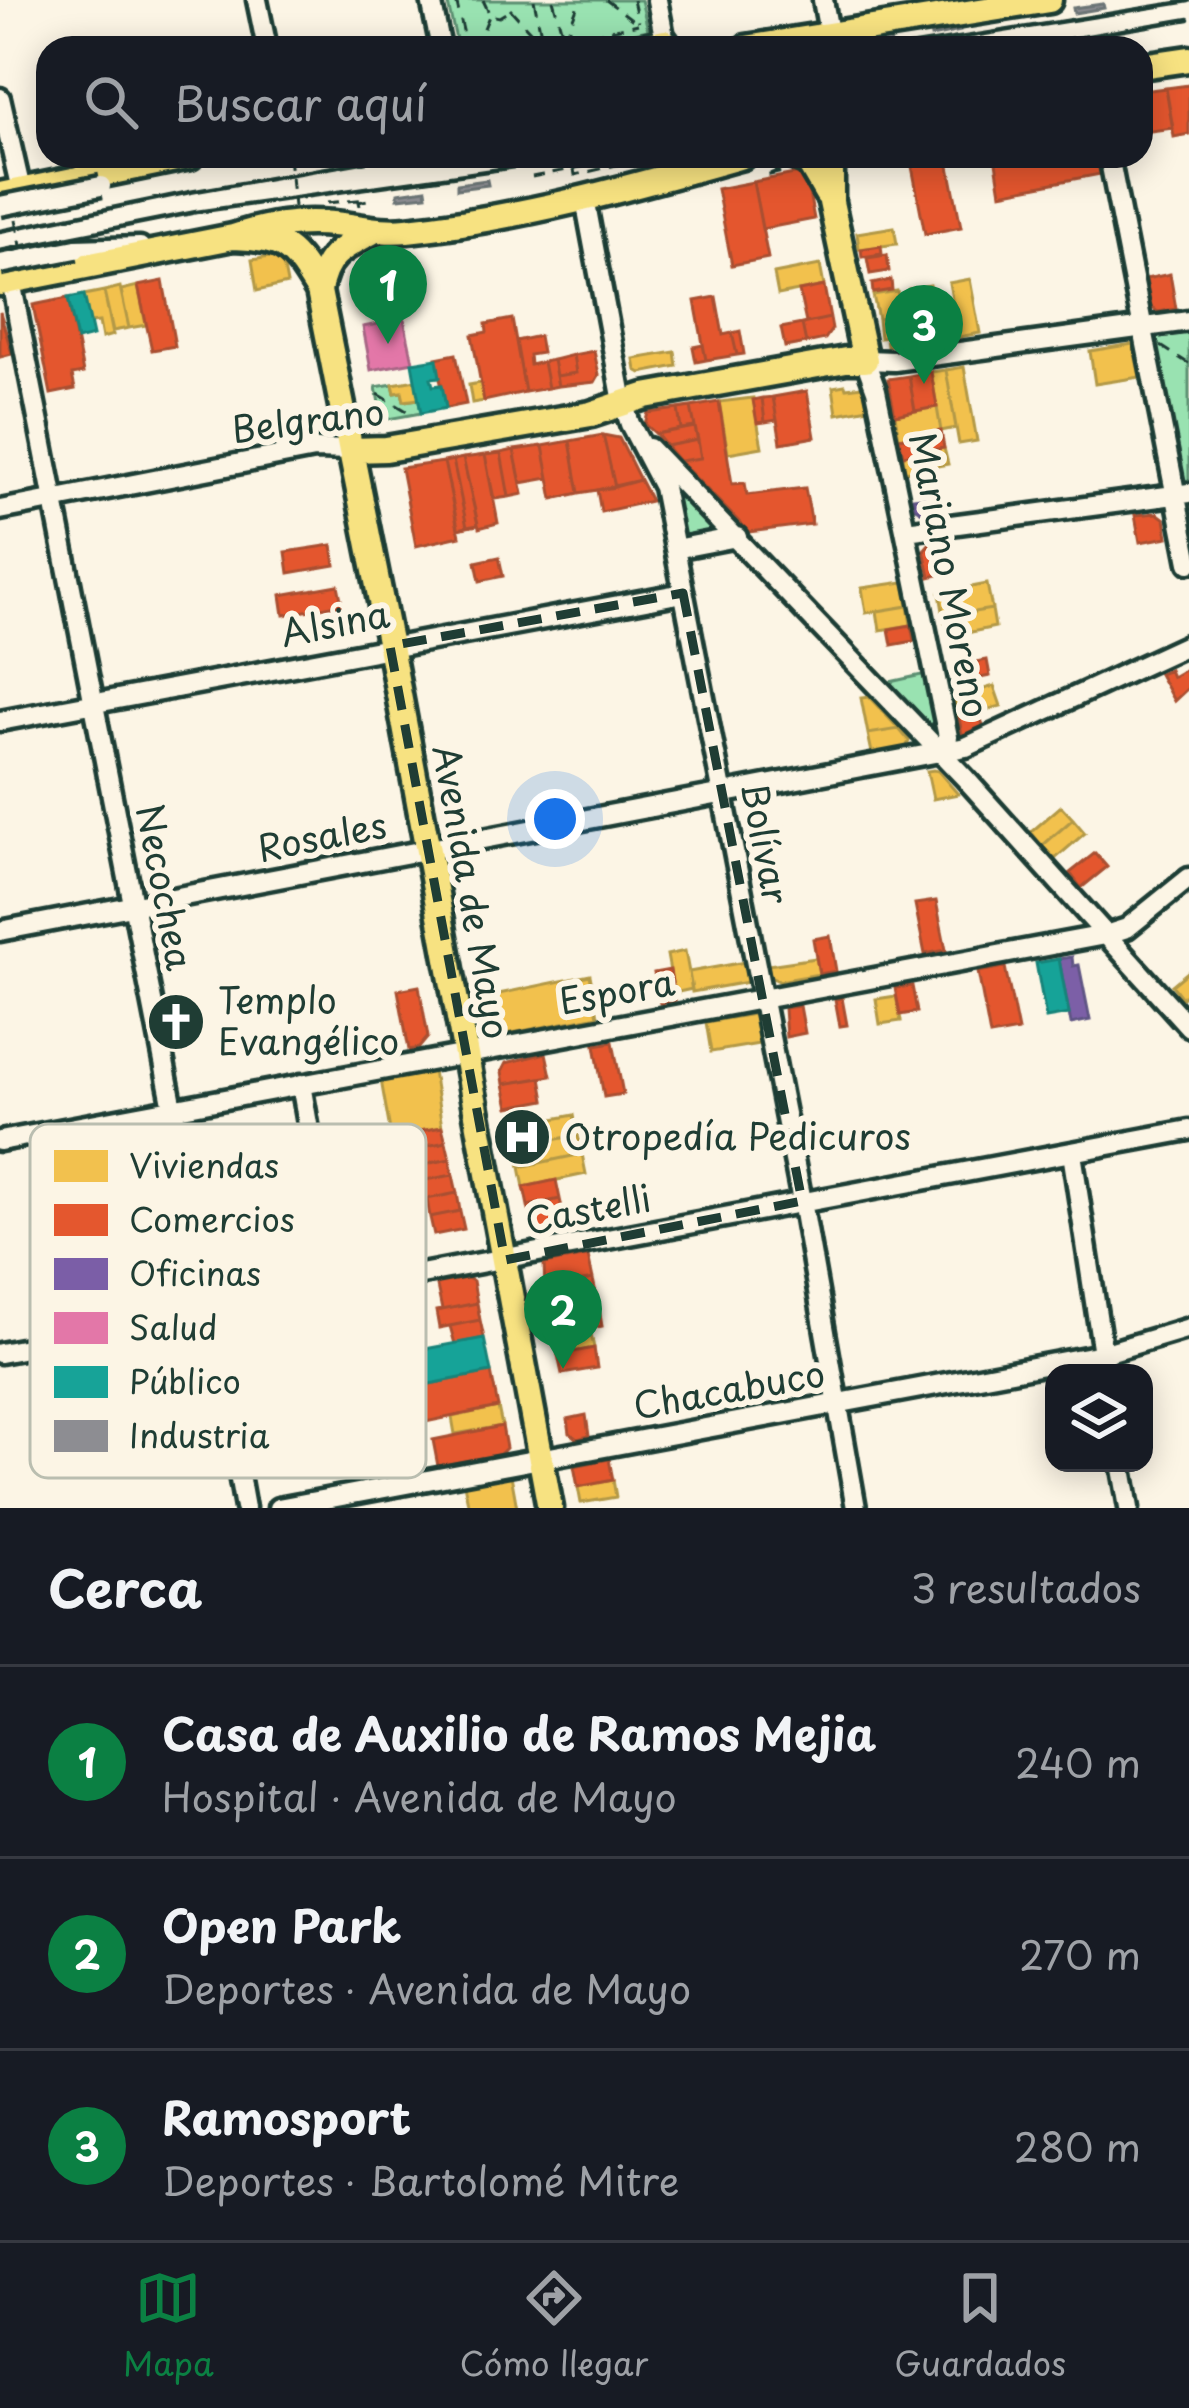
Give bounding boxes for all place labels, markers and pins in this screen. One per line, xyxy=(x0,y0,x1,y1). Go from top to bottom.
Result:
pin: 1 xyxy=(349,245,427,344)
pin: 3 xyxy=(885,285,963,384)
place label: Templo Evangélico xyxy=(218,972,399,1067)
church icon: Templo Evangélico xyxy=(145,991,207,1053)
hospital icon: Otropedía Pedicuros xyxy=(491,1106,553,1168)
place label: Otropedía Pedicuros xyxy=(564,1108,911,1162)
pin: 2 xyxy=(524,1270,602,1369)

